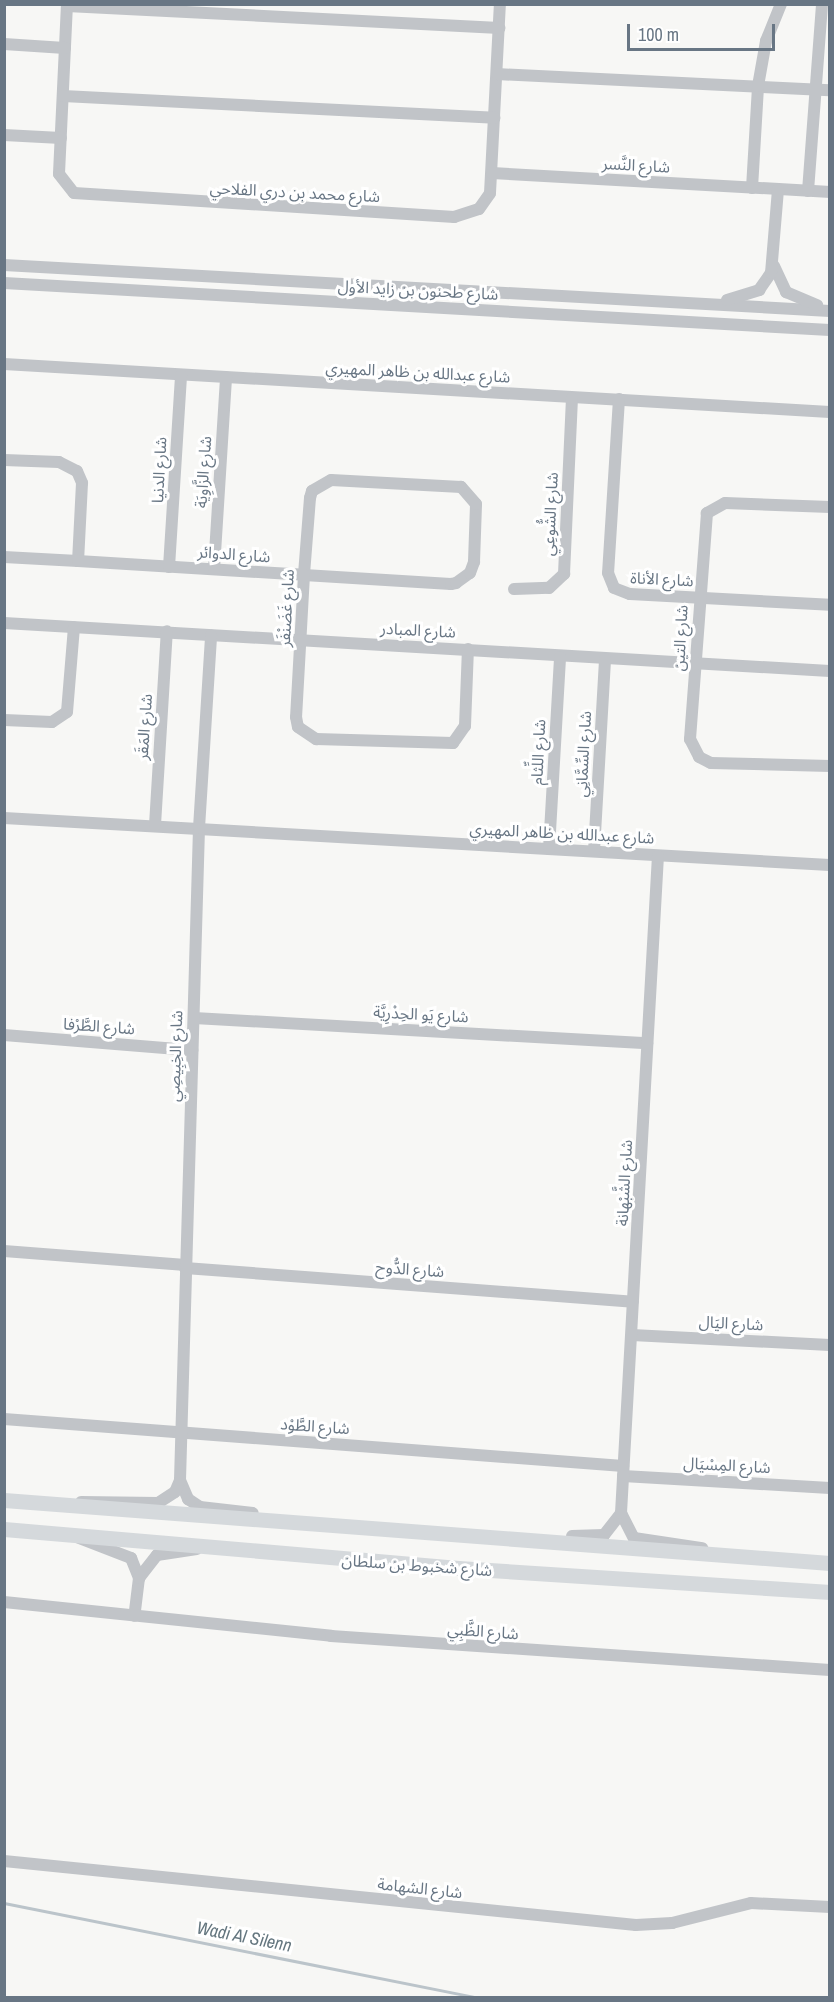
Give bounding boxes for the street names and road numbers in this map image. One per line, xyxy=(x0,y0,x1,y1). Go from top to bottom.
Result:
street label: شارع النَّسر xyxy=(601,154,671,176)
street label: شارع محمد بن دري الفلاحي xyxy=(209,178,381,206)
street label: شارع طحنون بن زايد الأول xyxy=(337,276,499,304)
street label: شارع عبدالله بن ظاهر المهيري xyxy=(325,358,511,386)
street label: شارع الزَّاوِيَة xyxy=(191,435,215,509)
street label: شارع الدنيا xyxy=(148,436,170,504)
street label: شارع الشُّوعِي xyxy=(538,472,562,556)
street label: شارع الدوائر xyxy=(197,542,271,566)
street label: شارع الأناة xyxy=(630,568,694,590)
street label: شارع غَضَنْفَر xyxy=(274,569,298,647)
street label: شارع التين xyxy=(669,604,691,672)
street label: شارع المبادر xyxy=(380,618,456,642)
street label: شارع المَقَر xyxy=(132,693,156,761)
street label: شارع السِّمَّانِي xyxy=(571,710,595,798)
street label: شارع اللِّثام xyxy=(527,719,549,785)
street label: شارع عبدالله بن ظاهر المهيري xyxy=(469,819,655,847)
street label: شارع يَو الحِدْرِيَّة xyxy=(373,1002,469,1026)
street label: شارع الخِبِيصِي xyxy=(164,1010,186,1102)
street label: شارع الطَّرْفا xyxy=(63,1014,135,1038)
street label: شارع الشَّبْهانة xyxy=(612,1139,636,1227)
street label: شارع الدُّوح xyxy=(375,1257,445,1281)
street label: شارع اليَال xyxy=(698,1312,764,1334)
street label: شارع الطَّوْد xyxy=(280,1414,350,1438)
street label: شارع المِسْيَال xyxy=(683,1453,771,1477)
street label: شارع شخبوط بن سلطان xyxy=(341,1550,493,1580)
street label: شارع الظَّبِي xyxy=(447,1619,519,1643)
street label: شارع الشهامة xyxy=(377,1874,463,1902)

